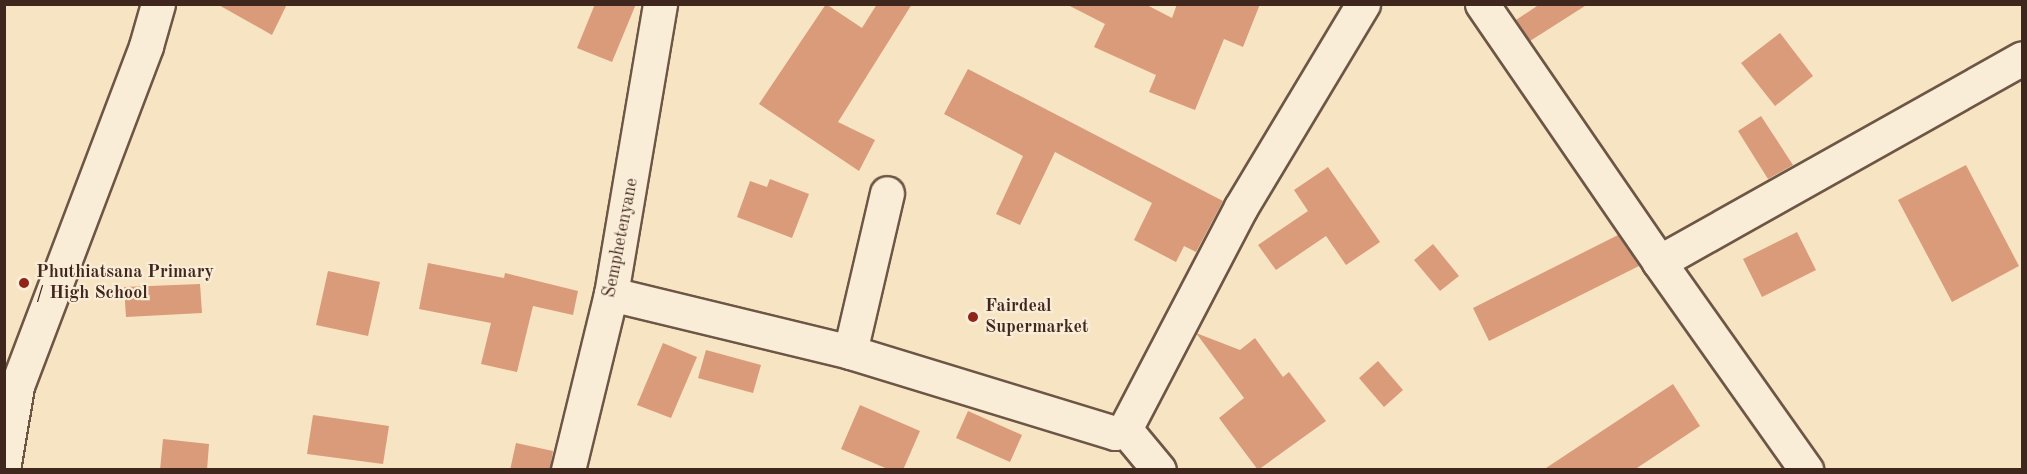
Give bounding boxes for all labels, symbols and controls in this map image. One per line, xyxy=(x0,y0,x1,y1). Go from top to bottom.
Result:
street label: Semphetenyane xyxy=(599,176,643,300)
place label: Phuthiatsana Primary / High School xyxy=(36,262,214,304)
marker: Phuthiatsana Primary / High School xyxy=(17,276,31,290)
place label: Fairdeal Supermarket xyxy=(985,296,1089,338)
marker: Fairdeal Supermarket xyxy=(966,310,980,324)

